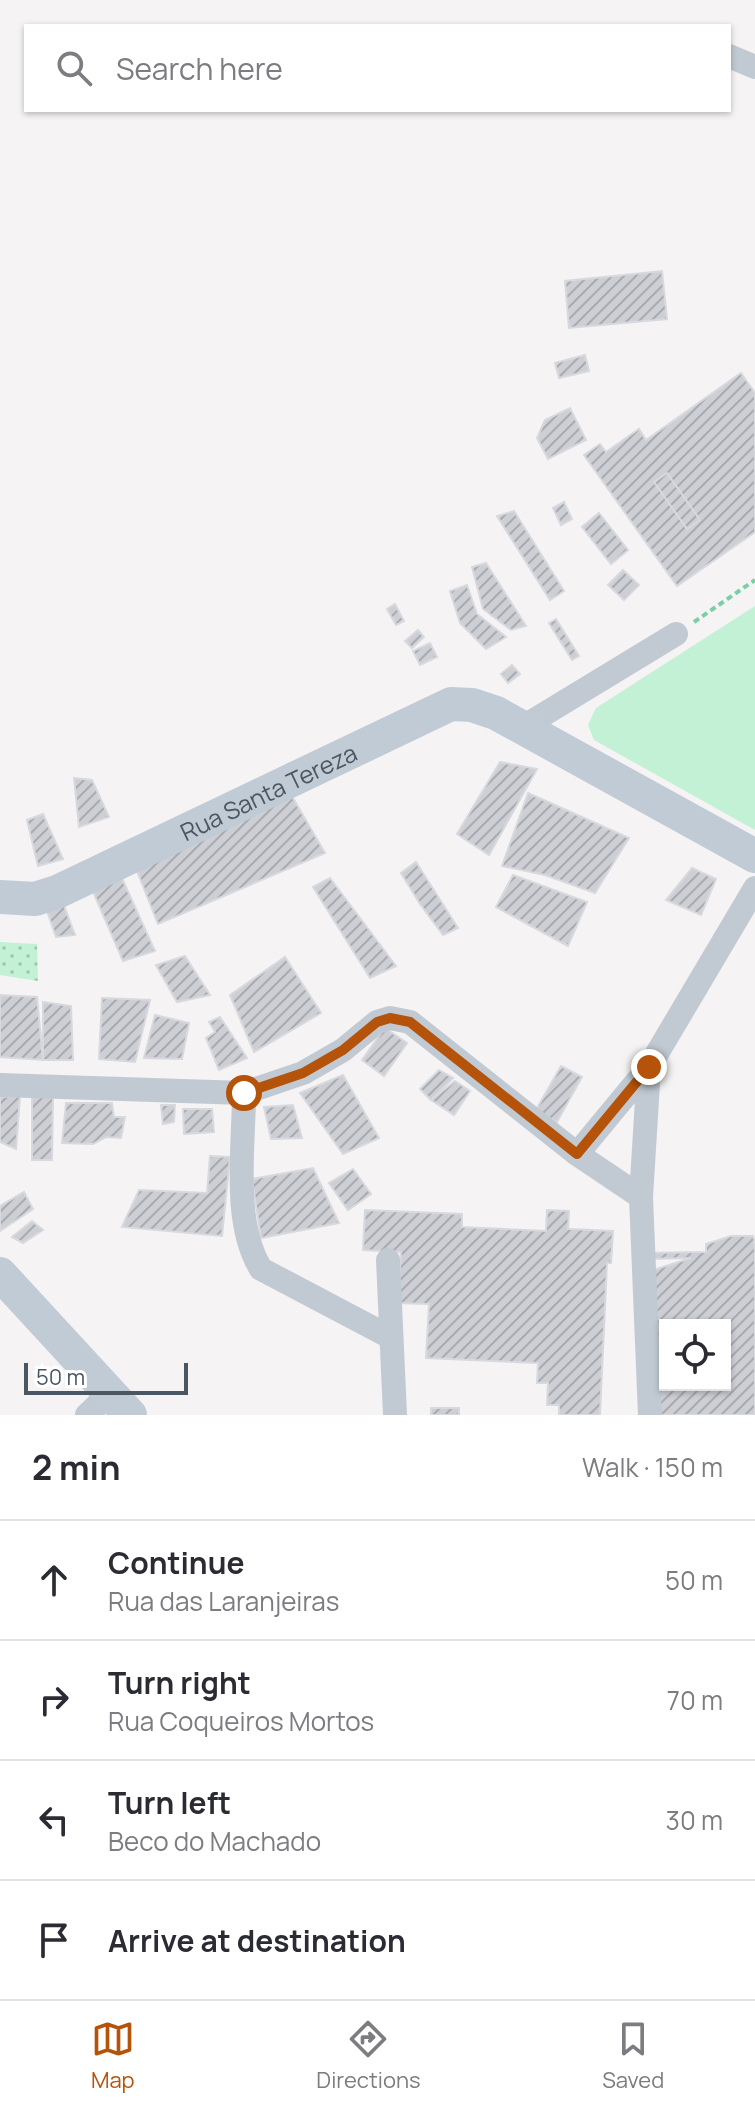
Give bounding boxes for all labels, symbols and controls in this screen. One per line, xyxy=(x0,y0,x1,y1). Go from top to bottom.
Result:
search box xyxy=(24,24,731,112)
icon: search xyxy=(52,46,96,90)
text: Search here xyxy=(116,48,283,89)
street label: Rua Santa Tereza xyxy=(174,735,362,848)
route end xyxy=(631,1049,667,1085)
route start xyxy=(226,1075,262,1111)
map controls xyxy=(659,1319,731,1391)
button: locate xyxy=(659,1319,731,1391)
scale bar xyxy=(24,1359,188,1395)
text: 50 m xyxy=(36,1362,85,1392)
text: 2 min xyxy=(32,1444,120,1490)
text: Walk · 150 m xyxy=(582,1449,723,1485)
text: Continue xyxy=(108,1542,244,1583)
icon: ahead xyxy=(32,1558,76,1602)
text: 50 m xyxy=(665,1562,723,1598)
text: Rua das Laranjeiras xyxy=(108,1583,339,1619)
text: Turn right xyxy=(108,1662,251,1703)
icon: right xyxy=(32,1678,76,1722)
text: 70 m xyxy=(667,1682,723,1718)
text: Rua Coqueiros Mortos xyxy=(108,1703,374,1739)
text: Turn left xyxy=(108,1782,231,1823)
icon: left xyxy=(32,1798,76,1842)
text: 30 m xyxy=(666,1802,723,1838)
text: Beco do Machado xyxy=(108,1823,321,1859)
icon: arrive xyxy=(32,1918,76,1962)
text: Arrive at destination xyxy=(108,1920,406,1961)
tab: Map xyxy=(91,2017,135,2095)
tab: Directions xyxy=(316,2017,421,2095)
tab: Saved xyxy=(602,2017,664,2095)

